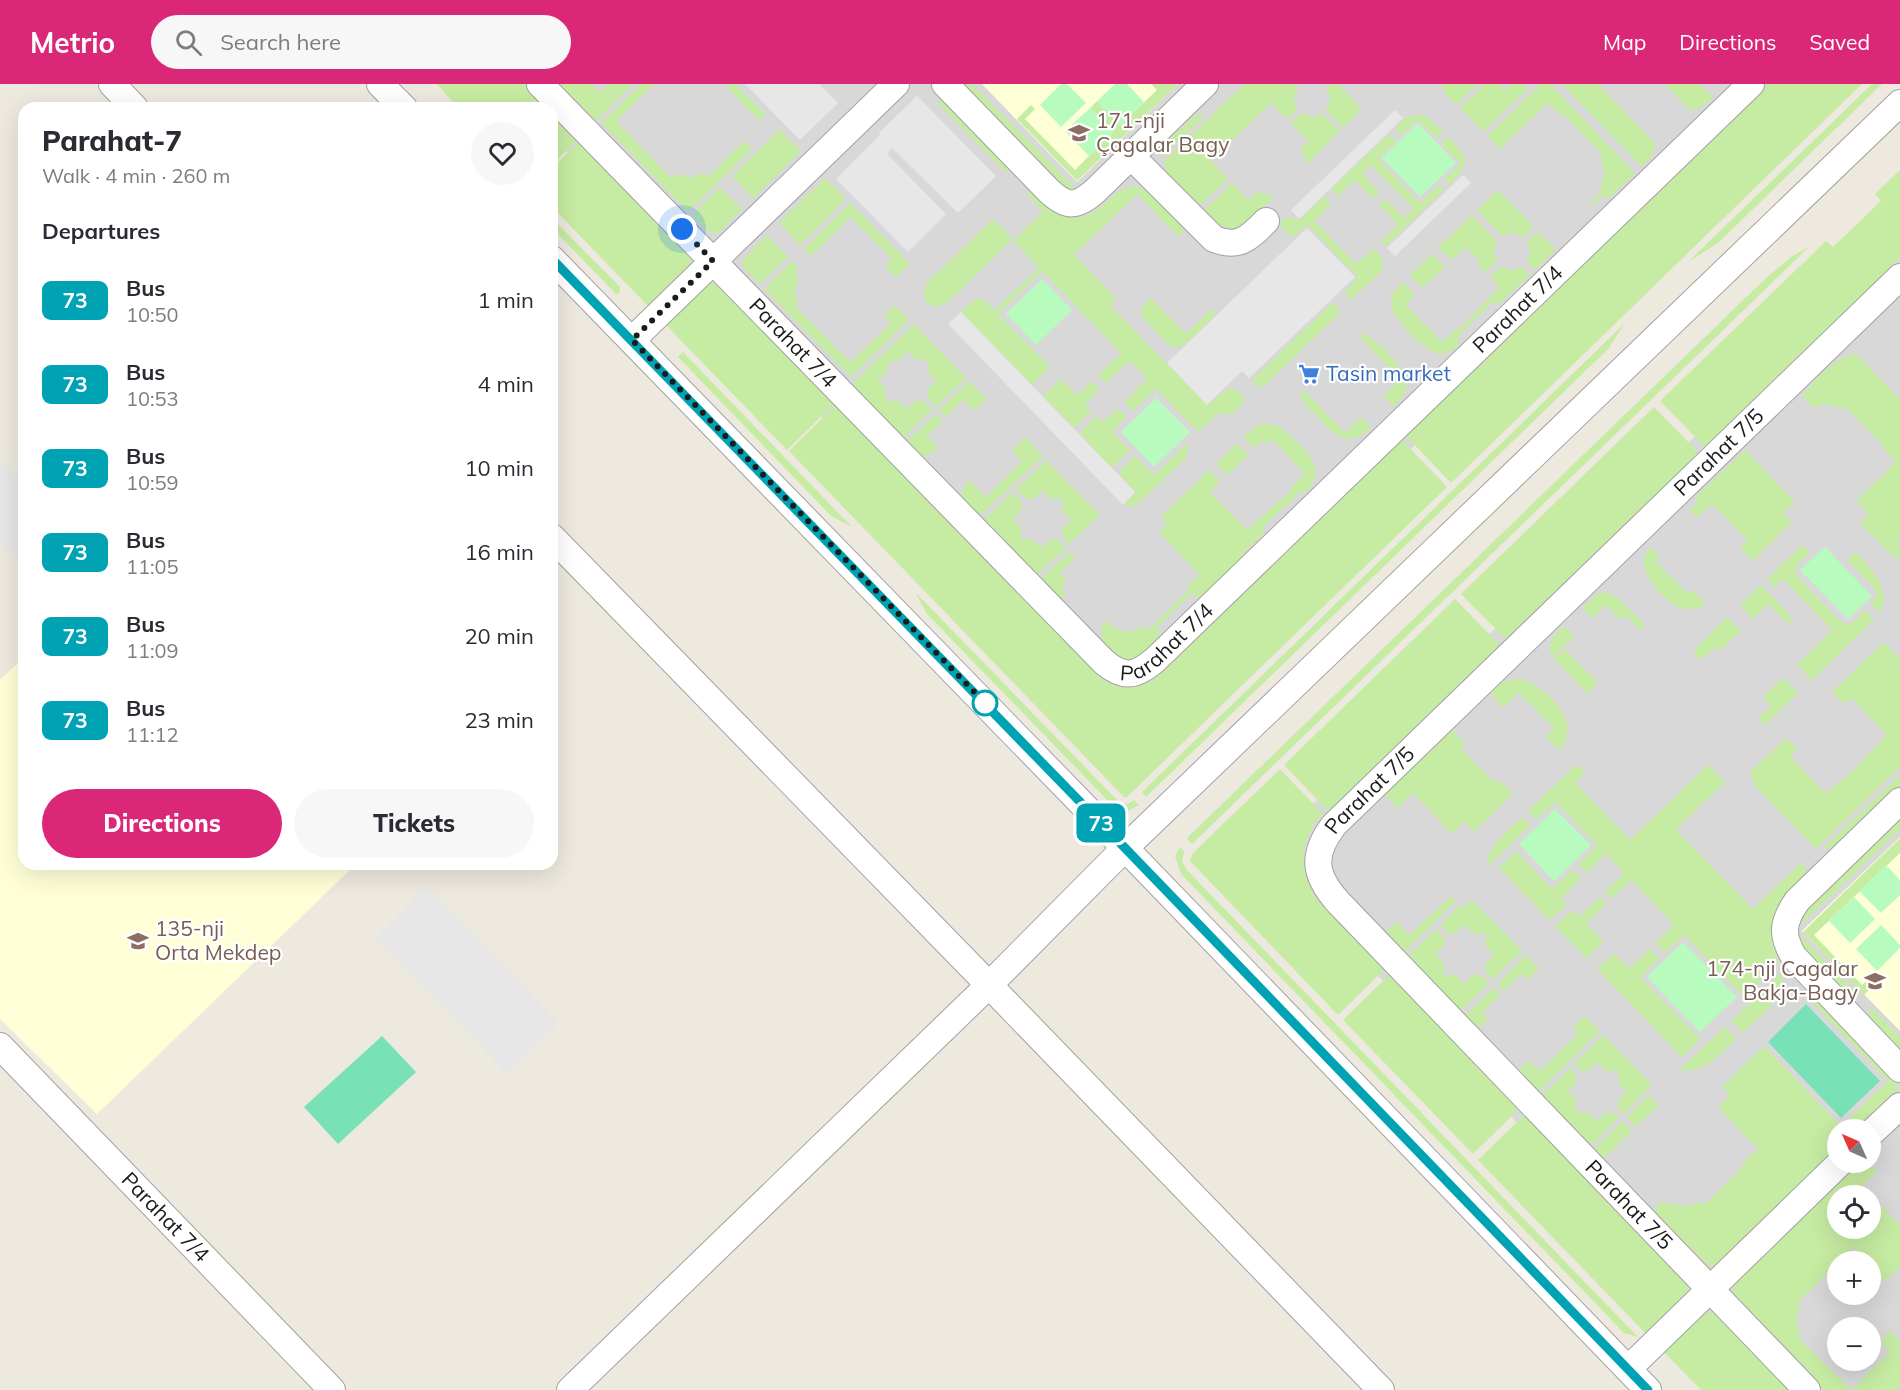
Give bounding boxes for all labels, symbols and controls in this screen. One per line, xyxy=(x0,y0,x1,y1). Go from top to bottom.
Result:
search box xyxy=(151,15,571,69)
text: Metrio xyxy=(30,25,115,60)
icon: search xyxy=(172,26,205,59)
text: Search here xyxy=(220,28,341,56)
text: Map xyxy=(1603,29,1646,55)
text: Directions xyxy=(1679,29,1776,55)
text: Saved xyxy=(1809,29,1870,55)
place label: 171-nji Çagalar Bagy xyxy=(1096,107,1229,157)
school or university icon: 171-nji Çagalar Bagy xyxy=(1067,121,1091,145)
button: heart xyxy=(471,122,534,185)
text: Parahat-7 xyxy=(42,123,182,158)
text: Walk · 4 min · 260 m xyxy=(42,163,230,188)
your location xyxy=(667,214,697,244)
text: Departures xyxy=(42,217,160,245)
street label: Parahat 7/4 xyxy=(1467,259,1568,358)
text: Bus xyxy=(126,274,165,302)
text: 1 min xyxy=(478,286,534,314)
text: 73 xyxy=(62,287,88,313)
street label: Parahat 7/4 xyxy=(744,292,843,393)
text: 10:50 xyxy=(126,302,179,327)
text: Bus xyxy=(126,358,165,386)
place label: Tasin market xyxy=(1326,360,1451,386)
supermarket icon: Tasin market xyxy=(1297,362,1321,386)
text: 4 min xyxy=(478,370,534,398)
text: 73 xyxy=(62,371,88,397)
text: 10:53 xyxy=(126,386,179,411)
street label: Parahat 7/5 xyxy=(1668,402,1769,501)
text: Bus xyxy=(126,442,165,470)
text: 10 min xyxy=(464,454,534,482)
text: 73 xyxy=(62,455,88,481)
text: 10:59 xyxy=(126,470,179,495)
text: Bus xyxy=(126,526,165,554)
text: 16 min xyxy=(464,538,534,566)
text: 73 xyxy=(62,539,88,565)
text: 11:05 xyxy=(126,554,179,579)
street label: Parahat 7/4 xyxy=(1119,597,1218,686)
text: Bus xyxy=(126,610,165,638)
text: 20 min xyxy=(464,622,534,650)
text: 73 xyxy=(62,623,88,649)
text: 11:09 xyxy=(126,638,179,663)
unlabelled marker xyxy=(972,690,998,716)
text: Bus xyxy=(126,694,165,722)
text: 23 min xyxy=(464,706,534,734)
text: 73 xyxy=(62,707,88,733)
text: 11:12 xyxy=(126,722,179,747)
street label: Parahat 7/5 xyxy=(1318,740,1419,838)
button: Directions xyxy=(42,789,282,858)
button: Tickets xyxy=(294,789,534,858)
line badge: 73 xyxy=(1074,804,1128,842)
text: 73 xyxy=(1088,810,1114,836)
place label: 135-nji Orta Mekdep xyxy=(155,915,281,965)
school or university icon: 135-nji Orta Mekdep xyxy=(126,929,150,953)
place label: 174-nji Cagalar Bakja-Bagy xyxy=(1706,955,1858,1005)
school or university icon: 174-nji Cagalar Bakja-Bagy xyxy=(1863,969,1887,993)
north arrow xyxy=(1827,1119,1881,1173)
map controls xyxy=(1827,1119,1881,1371)
street label: Parahat 7/5 xyxy=(1580,1154,1679,1255)
street label: Parahat 7/4 xyxy=(117,1166,216,1267)
button: locate xyxy=(1827,1185,1881,1239)
button: + xyxy=(1827,1251,1881,1305)
button: − xyxy=(1827,1317,1881,1371)

